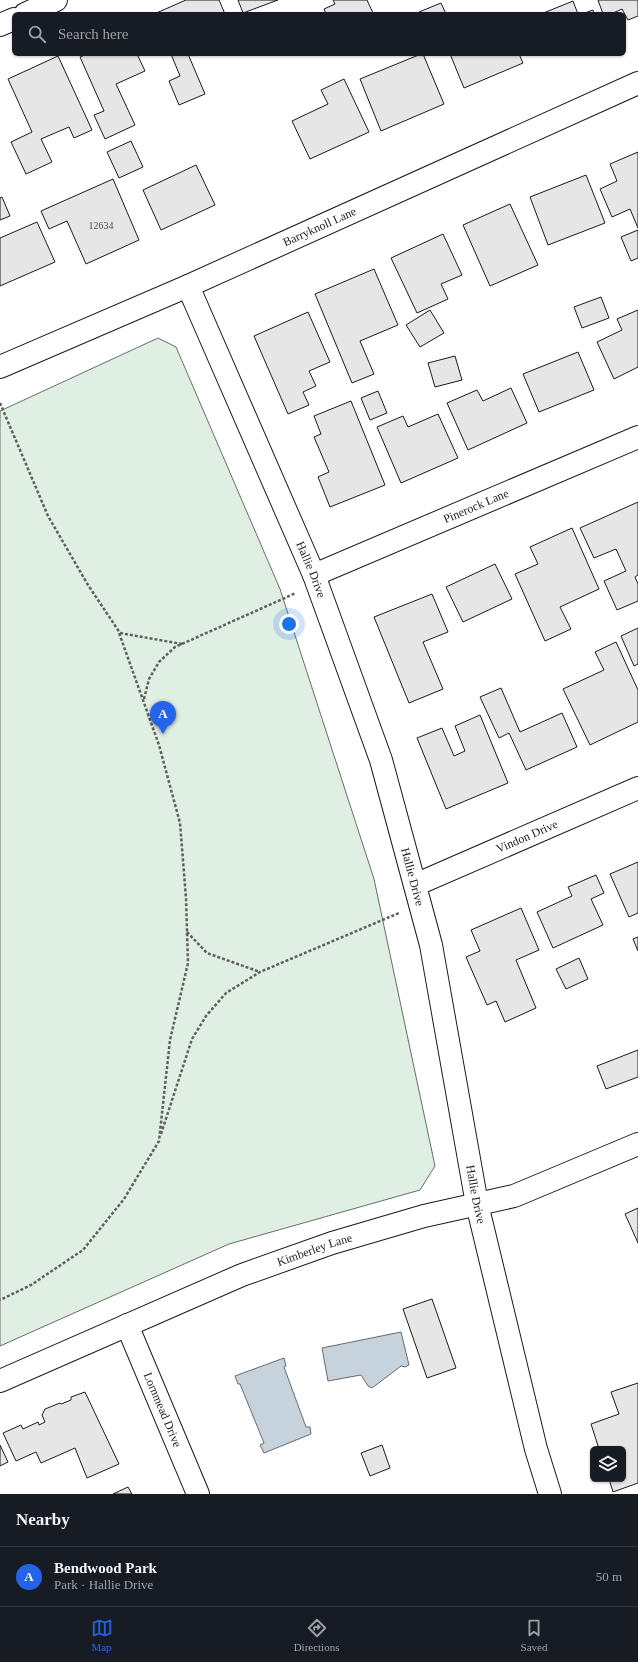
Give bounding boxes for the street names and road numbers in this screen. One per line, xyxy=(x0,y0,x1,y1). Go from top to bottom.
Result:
street label: Barryknoll Lane xyxy=(281,204,358,249)
street label: Pinerock Lane xyxy=(441,486,511,526)
street label: Hallie Drive xyxy=(293,539,329,600)
street label: Vindon Drive xyxy=(494,817,560,856)
street label: Hallie Drive xyxy=(398,846,427,907)
street label: Hallie Drive xyxy=(463,1164,489,1225)
street label: Kimberley Lane xyxy=(275,1231,354,1269)
street label: Lornmead Drive xyxy=(141,1370,185,1449)

